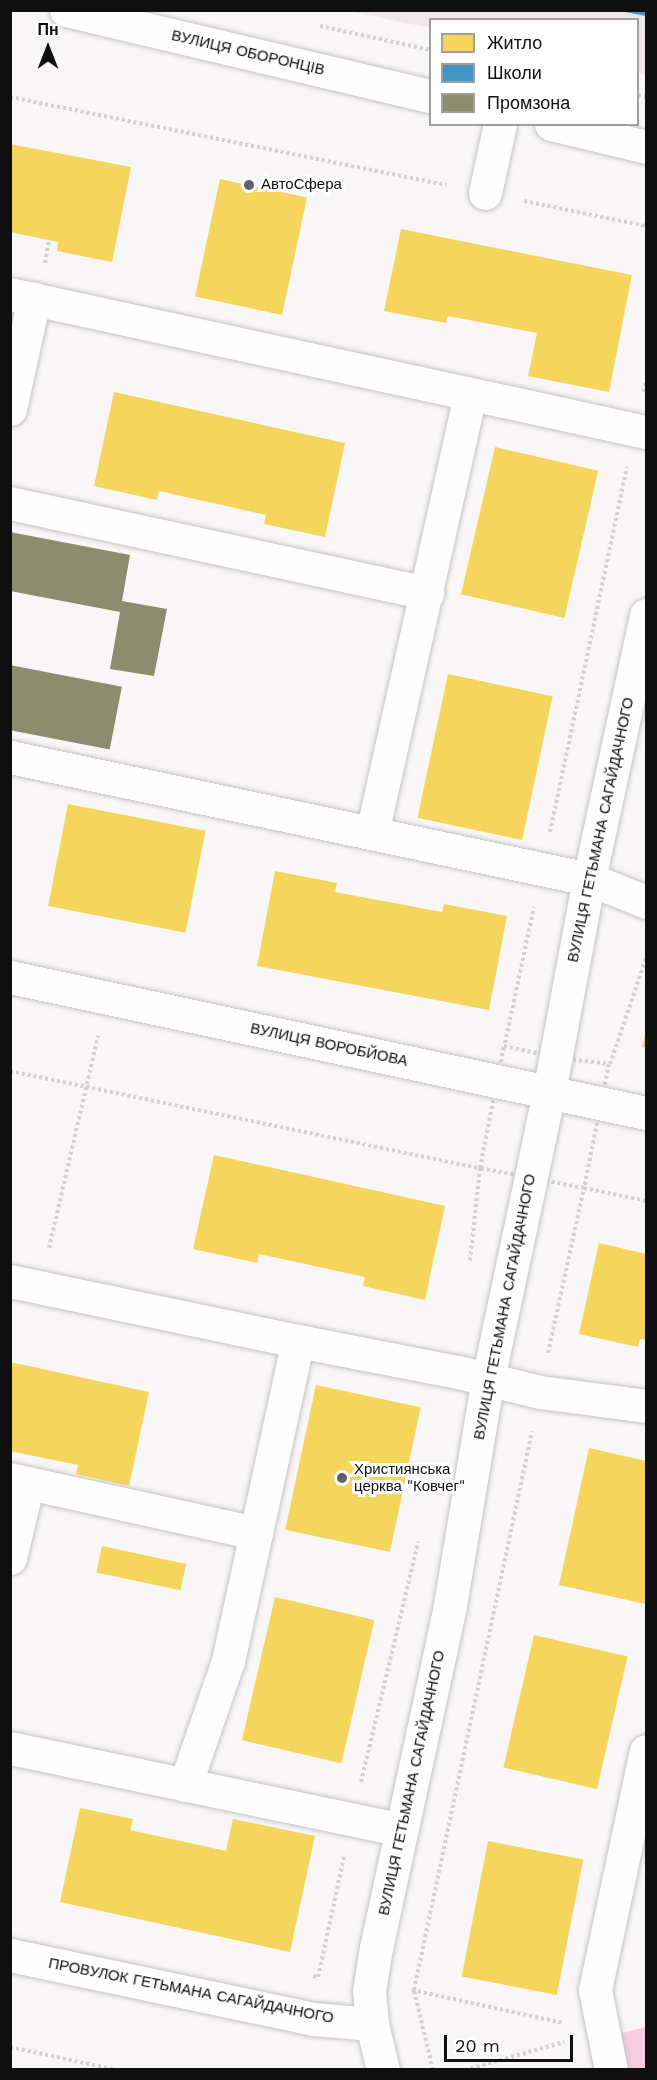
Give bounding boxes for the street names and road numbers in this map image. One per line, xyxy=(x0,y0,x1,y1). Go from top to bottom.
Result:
street label: ВУЛИЦЯ ОБОРОНЦІВ xyxy=(170,27,326,79)
street label: ВУЛИЦЯ ГЕТЬМАНА САГАЙДАЧНОГО xyxy=(564,696,638,964)
street label: ВУЛИЦЯ ВОРОБЙОВА xyxy=(249,1020,409,1070)
street label: ВУЛИЦЯ ГЕТЬМАНА САГАЙДАЧНОГО xyxy=(470,1173,540,1441)
street label: ВУЛИЦЯ ГЕТЬМАНА САГАЙДАЧНОГО xyxy=(375,1649,449,1917)
street label: ПРОВУЛОК ГЕТЬМАНА САГАЙДАЧНОГО xyxy=(47,1954,335,2028)

